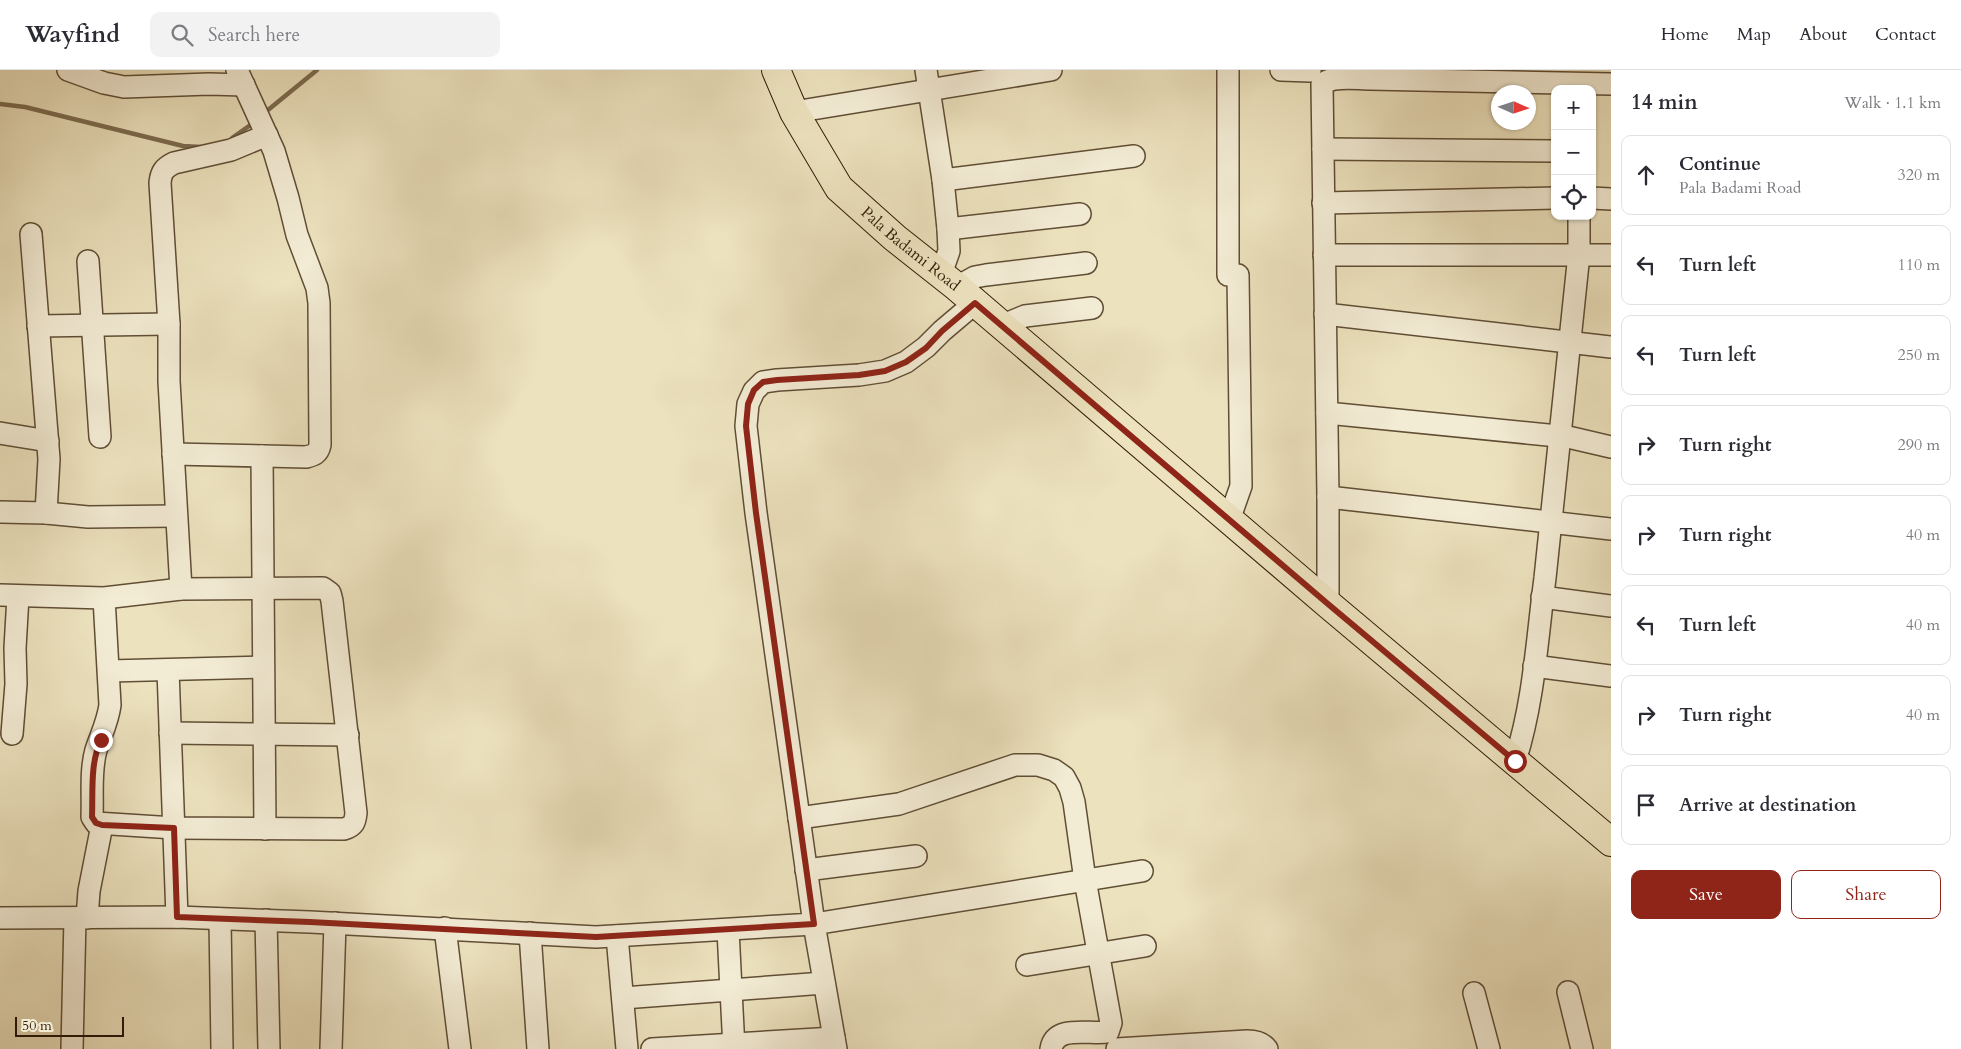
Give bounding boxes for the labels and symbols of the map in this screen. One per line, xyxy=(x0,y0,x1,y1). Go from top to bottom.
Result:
north arrow xyxy=(1491,85,1536,130)
street label: Pala Badami Road xyxy=(856,202,965,297)
route end xyxy=(90,729,113,752)
route start xyxy=(1504,750,1527,773)
scale bar xyxy=(15,1014,124,1037)

